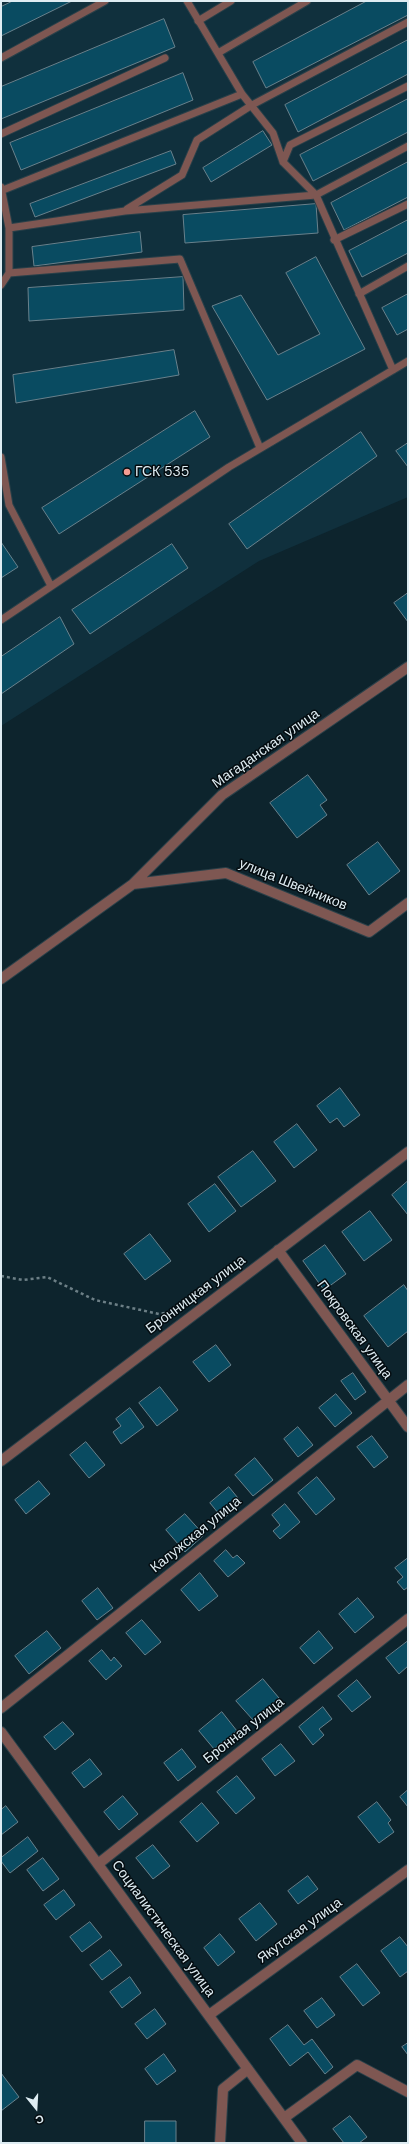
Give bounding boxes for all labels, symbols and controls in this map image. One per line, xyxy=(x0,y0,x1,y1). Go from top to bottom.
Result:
place label: ГСК 535 xyxy=(135,464,189,480)
marker: ГСК 535 xyxy=(122,467,132,477)
street label: Магаданская улица xyxy=(209,706,323,792)
street label: улица Швейников xyxy=(237,856,349,914)
street label: Бронницкая улица xyxy=(143,1252,249,1338)
street label: Покровская улица xyxy=(313,1277,395,1383)
street label: Калужская улица xyxy=(147,1493,245,1577)
street label: Бронная улица xyxy=(200,1694,288,1768)
street label: Социалистическая улица xyxy=(108,1857,218,2001)
street label: Якутская улица xyxy=(254,1895,346,1967)
north arrow xyxy=(16,2088,56,2128)
text: С xyxy=(34,2112,46,2127)

